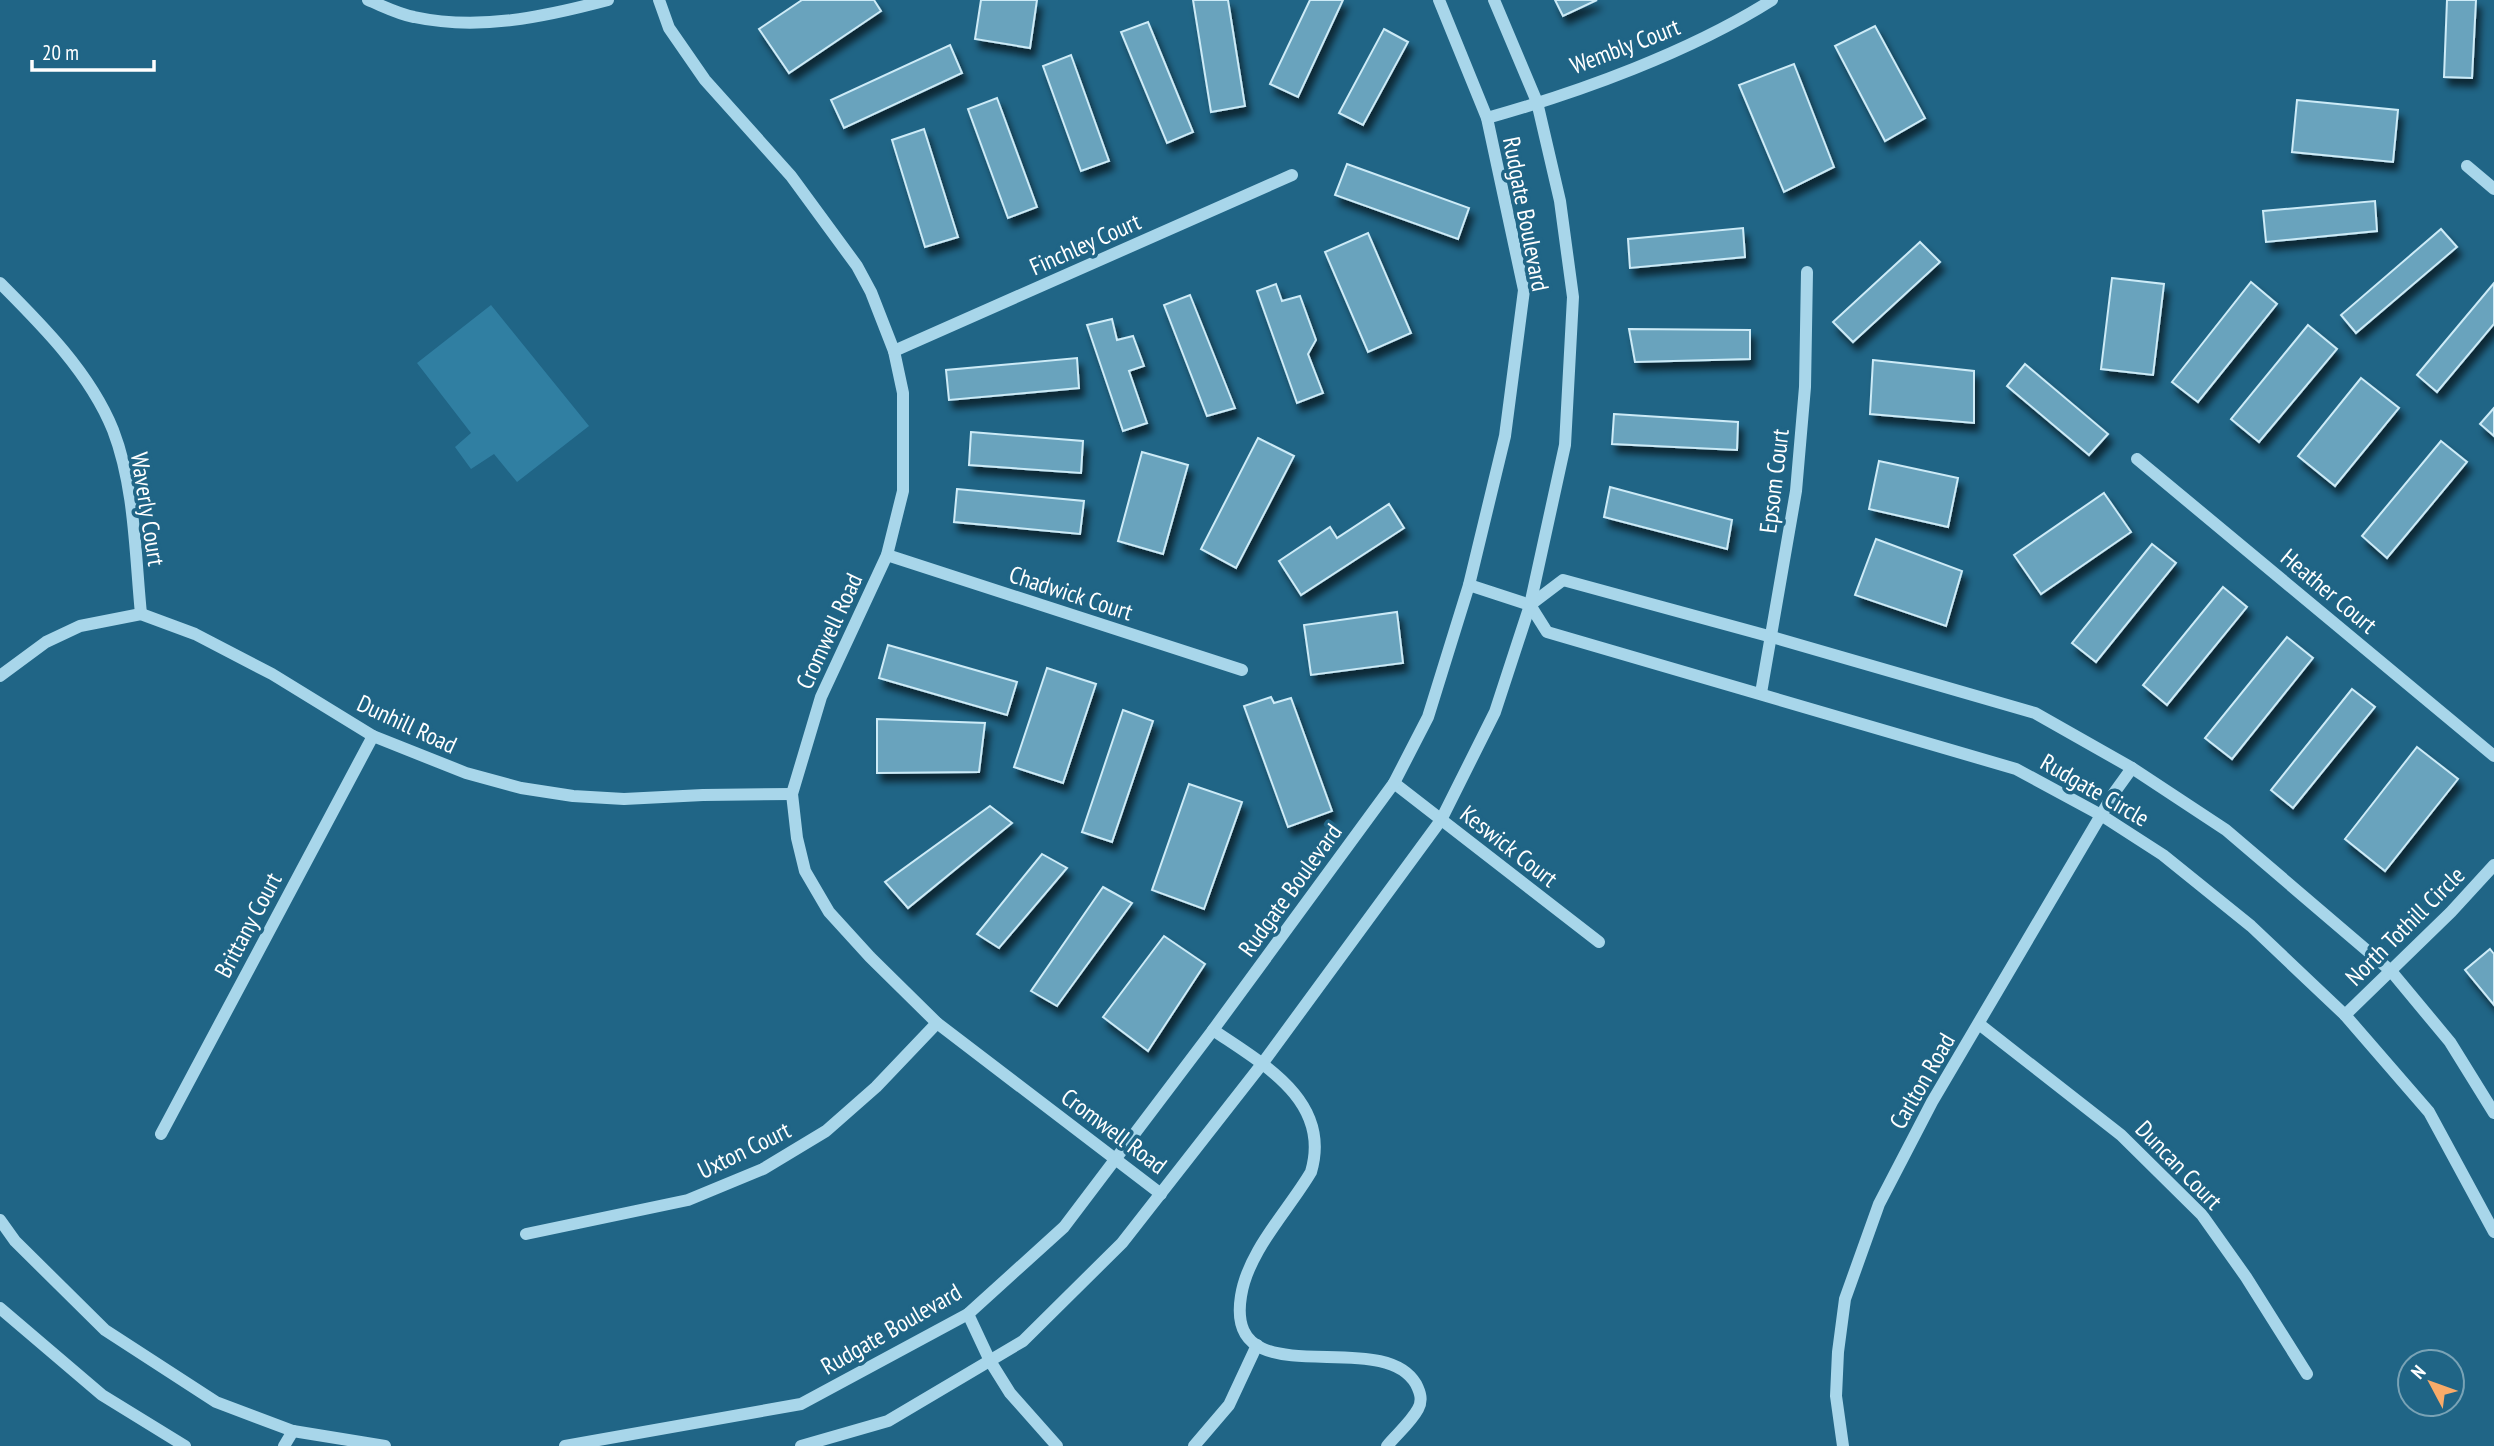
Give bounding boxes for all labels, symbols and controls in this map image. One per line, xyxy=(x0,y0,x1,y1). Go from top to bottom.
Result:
street label: Wembly Court xyxy=(1566,11,1685,81)
scale bar xyxy=(32,28,154,72)
text: 20 m xyxy=(42,39,79,66)
street label: Rudgate Boulevard xyxy=(1496,134,1556,294)
street label: Finchley Court xyxy=(1025,206,1146,282)
street label: Epsom Court xyxy=(1752,427,1796,535)
street label: Waverly Court xyxy=(124,450,172,568)
street label: Heather Court xyxy=(2275,542,2384,640)
street label: Chadwick Court xyxy=(1005,558,1137,628)
street label: Cromwell Road xyxy=(789,568,869,694)
street label: Dunhill Road xyxy=(352,687,462,761)
street label: Rudgate Circle xyxy=(2035,746,2155,834)
street label: Keswick Court xyxy=(1454,798,1564,894)
street label: Rudgate Boulevard xyxy=(1231,817,1349,963)
street label: North Tothill Circle xyxy=(2339,860,2471,992)
street label: Brittany Court xyxy=(207,867,289,983)
street label: Carlton Road xyxy=(1882,1027,1962,1135)
street label: Cromwell Road xyxy=(1055,1081,1173,1181)
street label: Uxton Court xyxy=(692,1114,796,1186)
street label: Duncan Court xyxy=(2129,1114,2229,1216)
street label: Rudgate Boulevard xyxy=(815,1276,967,1382)
north arrow xyxy=(2396,1348,2466,1418)
text: N xyxy=(2406,1360,2431,1384)

